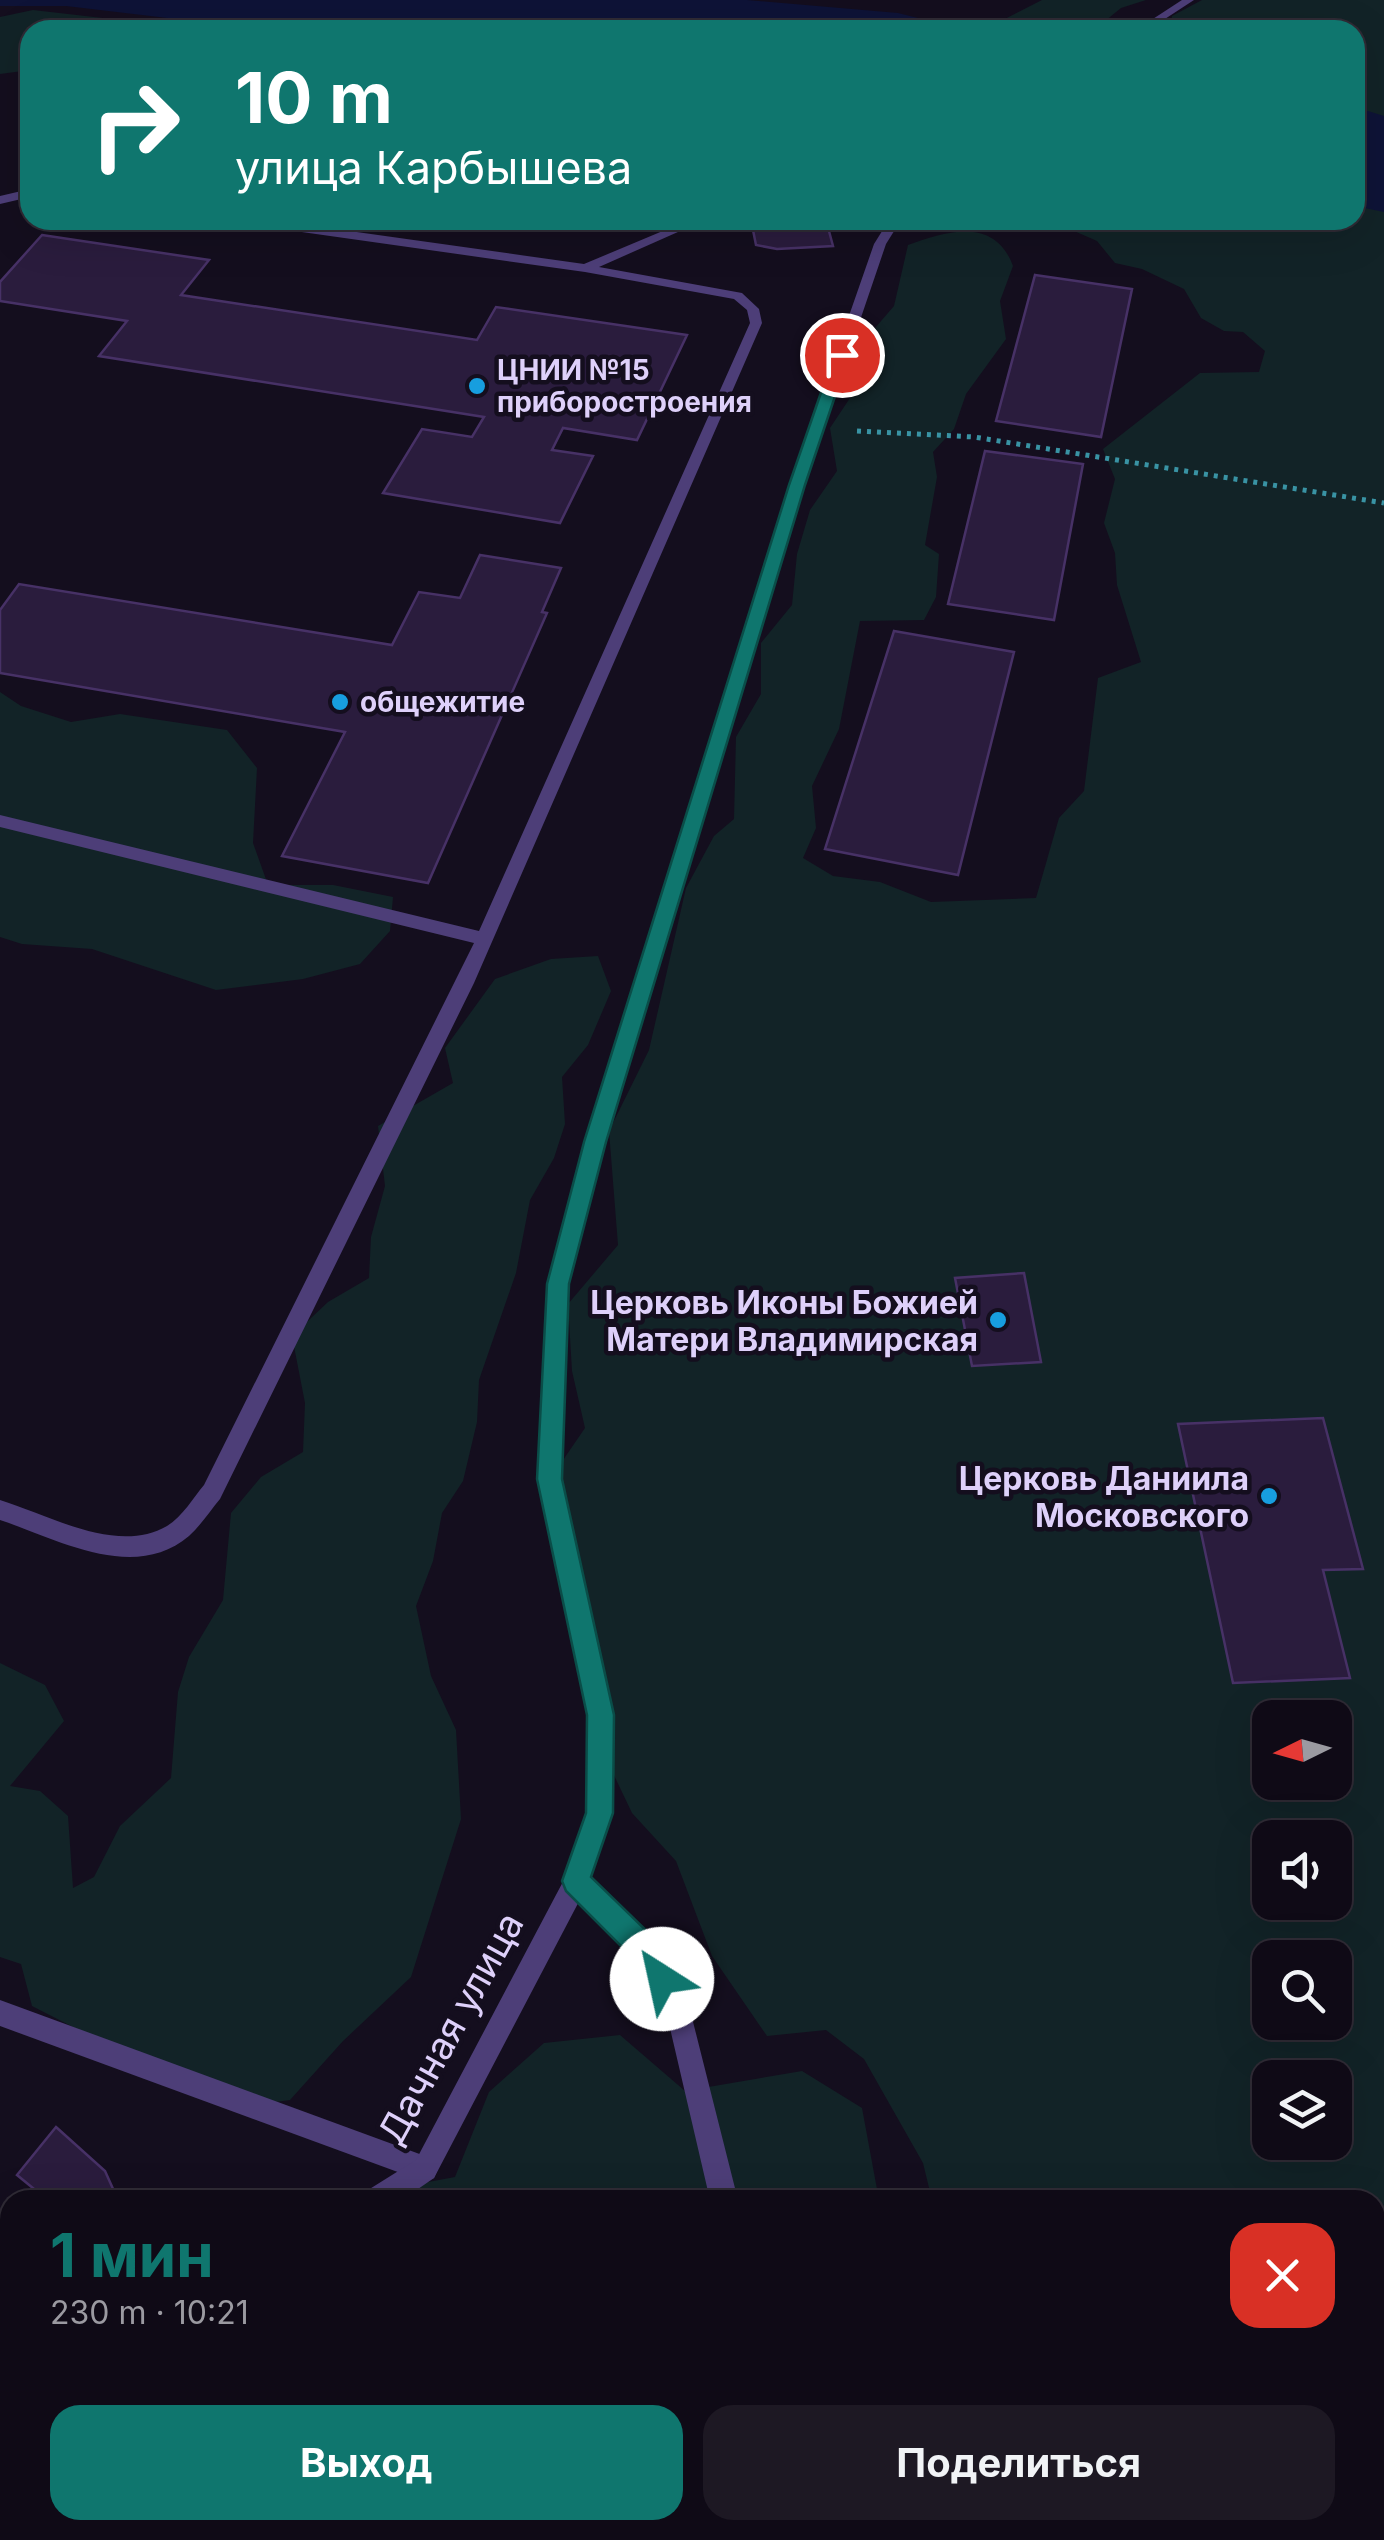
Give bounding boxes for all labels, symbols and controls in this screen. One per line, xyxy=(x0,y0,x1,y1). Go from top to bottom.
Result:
text: 10 m xyxy=(235,55,393,140)
icon: right xyxy=(70,60,200,190)
text: улица Карбышева xyxy=(235,140,632,195)
pin xyxy=(800,313,885,398)
icon: arrive xyxy=(815,328,870,383)
place label: ЦНИИ №15 приборостроения xyxy=(497,353,752,419)
marker: ЦНИИ №15 приборостроения xyxy=(466,375,488,397)
place label: общежитие xyxy=(360,685,525,719)
marker: общежитие xyxy=(329,691,351,713)
place label: Церковь Иконы Божией Матери Владимирская xyxy=(590,1283,978,1359)
marker: Церковь Иконы Божией Матери Владимирская xyxy=(987,1309,1009,1331)
place label: Церковь Даниила Московского xyxy=(959,1459,1249,1535)
marker: Церковь Даниила Московского xyxy=(1258,1485,1280,1507)
north arrow xyxy=(1252,1700,1352,1800)
map controls xyxy=(1252,1700,1352,2160)
button: sound xyxy=(1252,1820,1352,1920)
street label: Дачная улица xyxy=(367,1904,533,2152)
position arrow xyxy=(610,1927,714,2031)
button: search xyxy=(1252,1940,1352,2040)
button: layers xyxy=(1252,2060,1352,2160)
text: 1 мин xyxy=(50,2219,214,2291)
button: close xyxy=(1230,2223,1335,2328)
text: 230 m · 10:21 xyxy=(50,2293,249,2332)
button: Выход xyxy=(50,2405,683,2520)
button: Поделиться xyxy=(703,2405,1335,2520)

